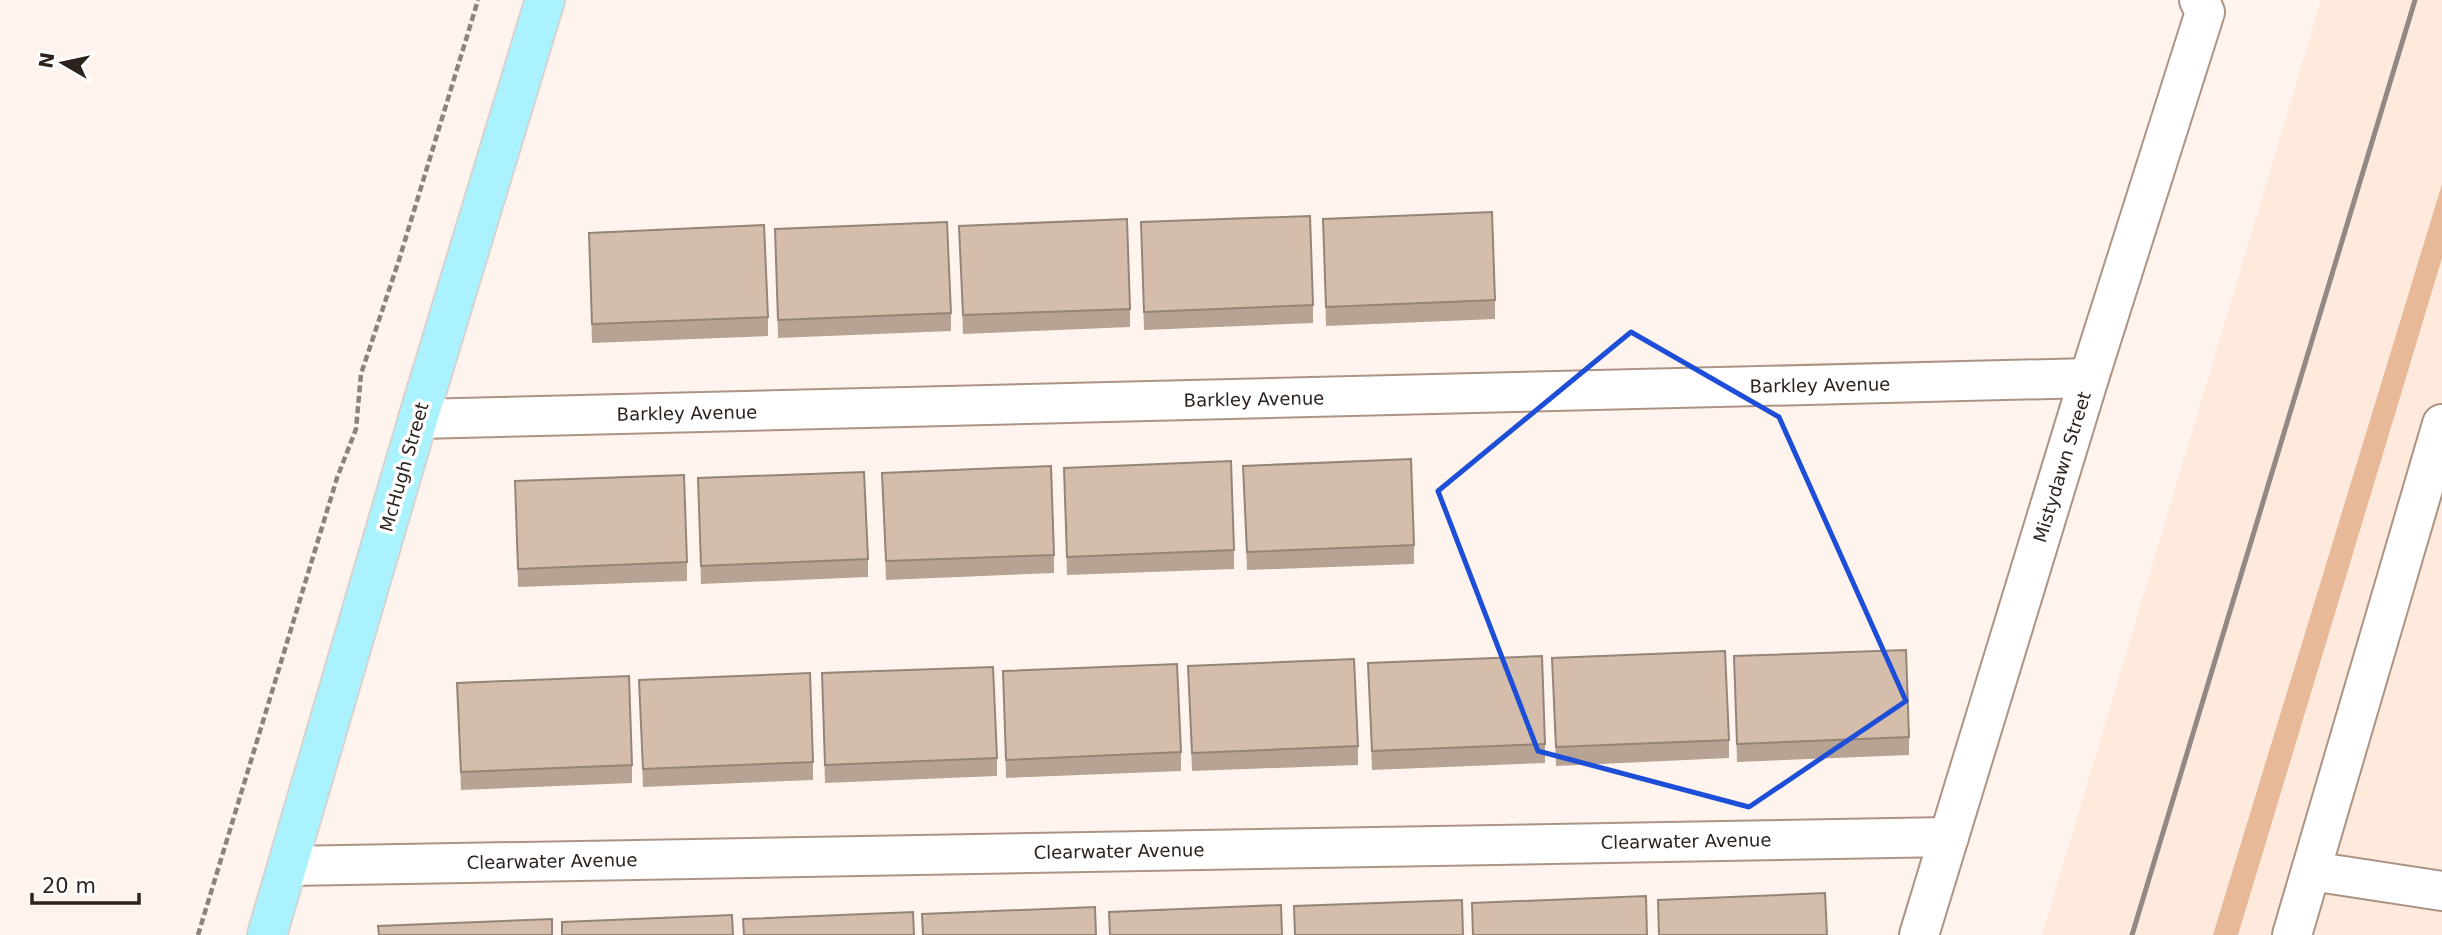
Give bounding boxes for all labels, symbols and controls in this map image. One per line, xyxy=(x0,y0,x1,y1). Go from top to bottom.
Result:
north arrow xyxy=(28,28,98,98)
text: N xyxy=(34,51,58,70)
street label: Barkley Avenue xyxy=(1750,373,1890,397)
street label: Barkley Avenue xyxy=(1184,387,1324,411)
street label: Mistydawn Street xyxy=(2029,389,2095,545)
street label: McHugh Street xyxy=(375,400,433,534)
street label: Barkley Avenue xyxy=(617,401,757,425)
street label: Clearwater Avenue xyxy=(1600,829,1772,853)
street label: Clearwater Avenue xyxy=(1033,839,1205,863)
street label: Clearwater Avenue xyxy=(466,849,638,873)
scale bar xyxy=(32,862,138,906)
text: 20 m xyxy=(42,874,96,898)

